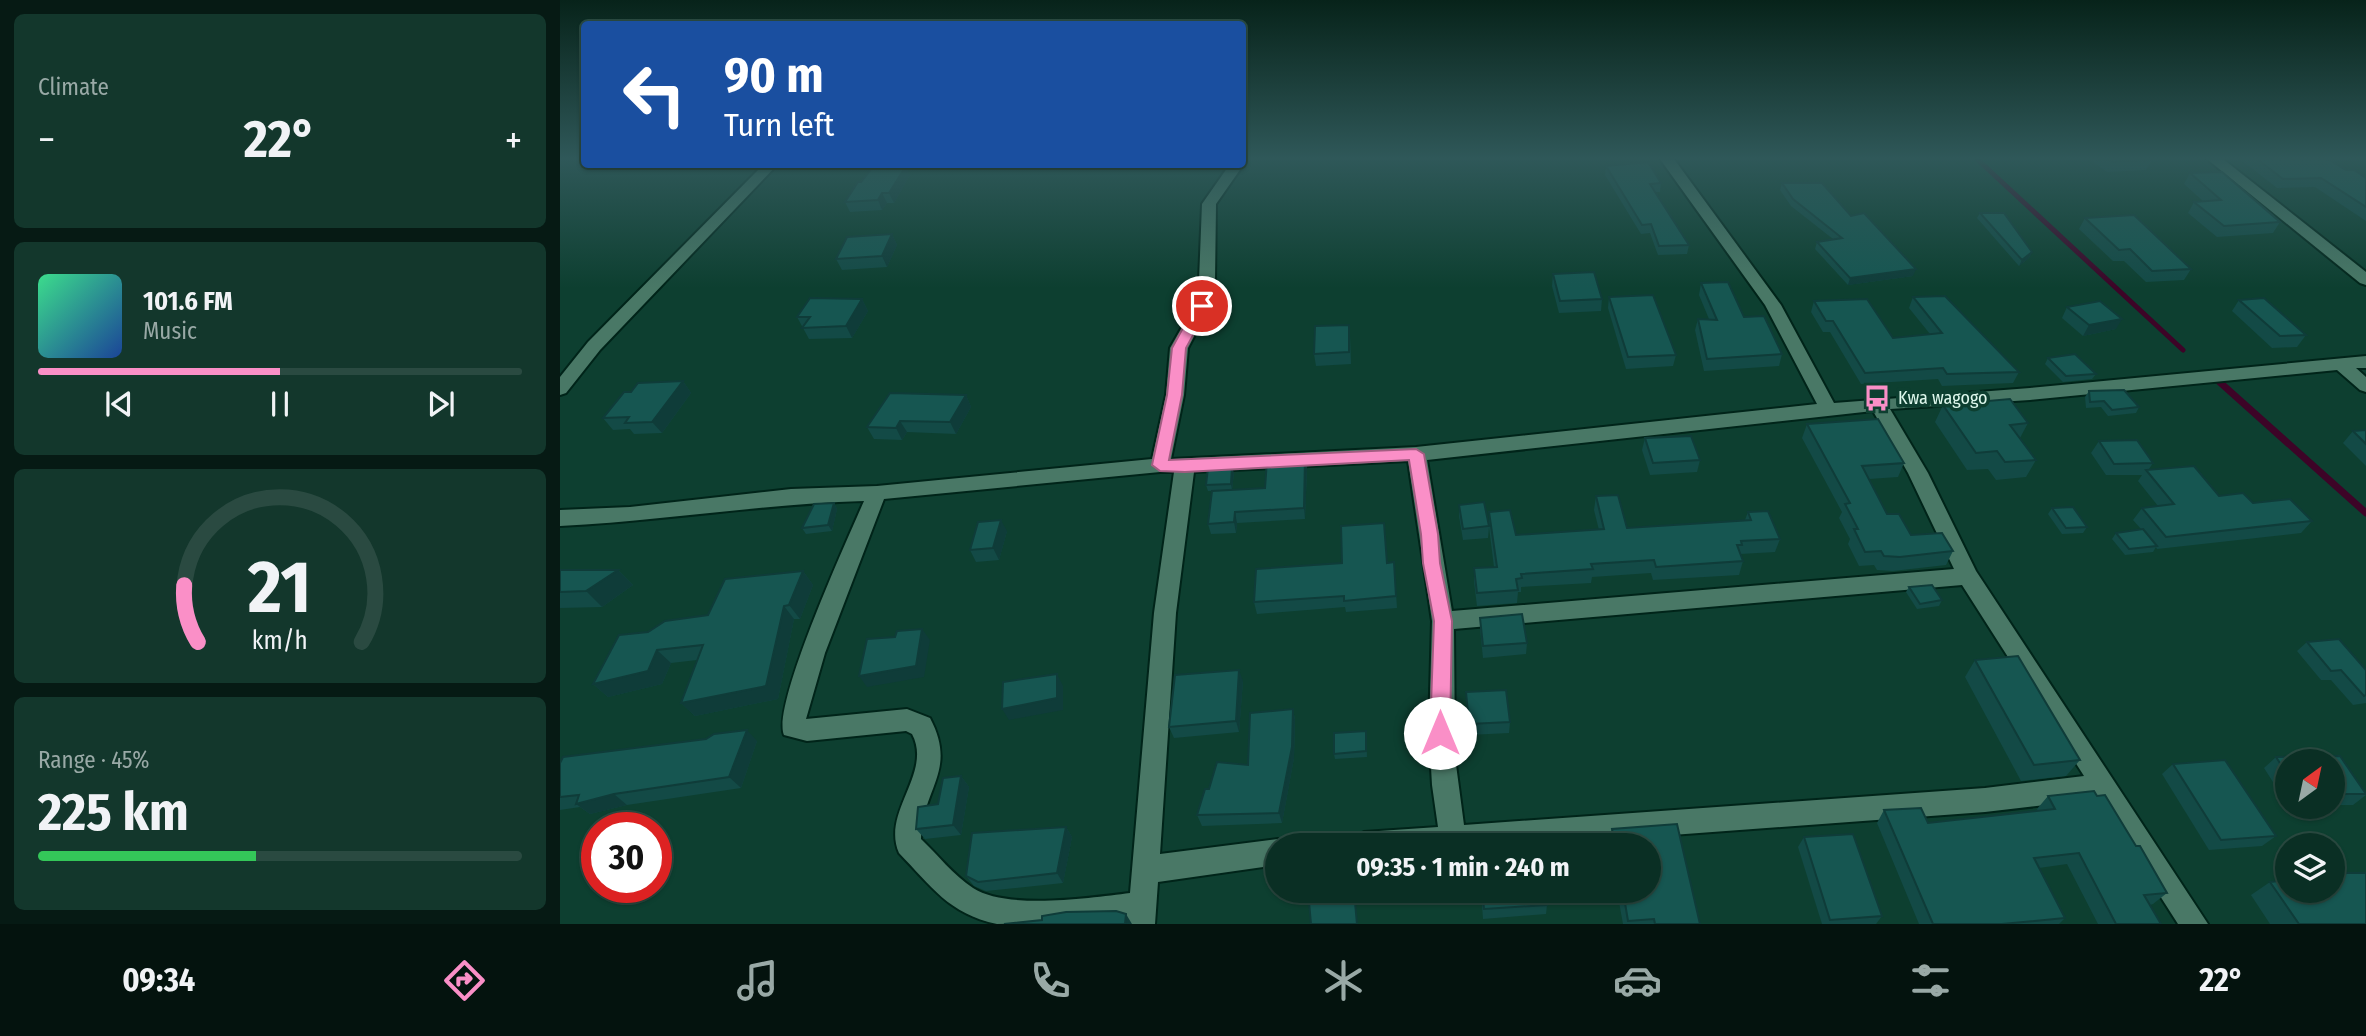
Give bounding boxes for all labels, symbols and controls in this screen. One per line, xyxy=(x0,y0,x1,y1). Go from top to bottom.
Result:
text: 90 m xyxy=(724,46,824,105)
icon: left xyxy=(609,49,700,140)
text: Climate xyxy=(38,73,109,101)
text: Turn left xyxy=(724,106,834,144)
text: 22° xyxy=(244,108,316,171)
text: − xyxy=(38,117,55,163)
text: + xyxy=(505,117,522,163)
pin xyxy=(1172,276,1232,336)
text: 101.6 FM xyxy=(143,286,233,317)
icon: arrive xyxy=(1183,287,1221,325)
text: Music xyxy=(143,317,197,345)
bus stop icon: Kwa wagogo xyxy=(1862,383,1892,413)
icon: previous xyxy=(100,385,138,423)
icon: pause xyxy=(261,385,299,423)
icon: next xyxy=(422,385,460,423)
place label: Kwa wagogo xyxy=(1898,387,1988,409)
text: 21 xyxy=(247,544,312,631)
text: km/h xyxy=(252,626,308,656)
position arrow xyxy=(1403,696,1477,770)
text: Range · 45% xyxy=(38,746,149,774)
north arrow xyxy=(2275,749,2345,819)
map controls xyxy=(2275,749,2345,903)
text: 225 km xyxy=(38,781,189,844)
speed limit sign: 30 xyxy=(581,812,672,903)
button: layers xyxy=(2275,833,2345,903)
text: 09:35 · 1 min · 240 m xyxy=(1356,852,1570,883)
icon: directions xyxy=(440,956,489,1005)
icon: music xyxy=(733,956,782,1005)
icon: phone xyxy=(1026,956,1075,1005)
icon: climate xyxy=(1319,956,1368,1005)
icon: car xyxy=(1613,956,1662,1005)
icon: filters xyxy=(1906,956,1955,1005)
text: 09:34 xyxy=(122,961,195,999)
text: 22° xyxy=(2199,961,2244,999)

